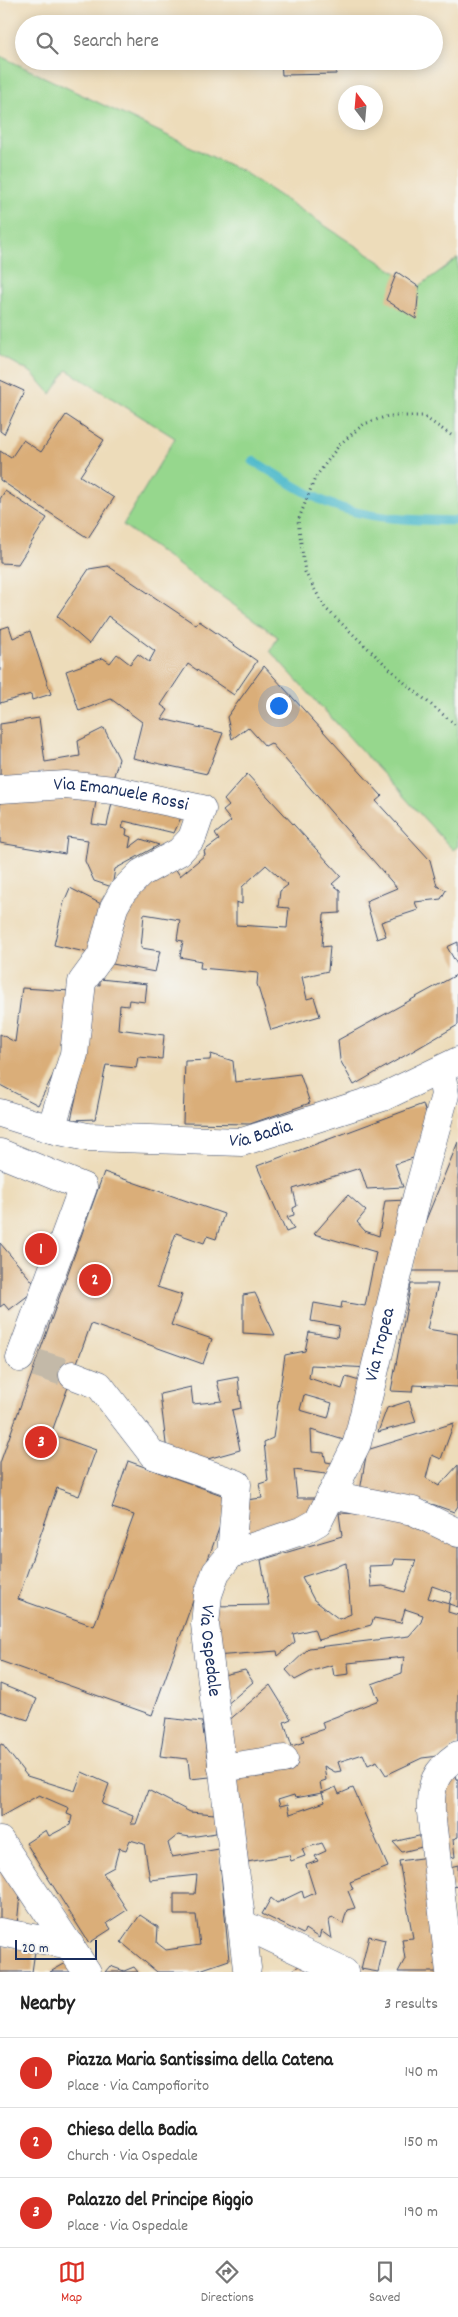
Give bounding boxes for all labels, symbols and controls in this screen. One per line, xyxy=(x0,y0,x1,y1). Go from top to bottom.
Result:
search box xyxy=(15,15,443,70)
icon: search xyxy=(33,29,61,57)
text: Search here xyxy=(73,29,159,56)
north arrow xyxy=(338,85,383,130)
your location xyxy=(266,693,292,719)
street label: Via Emanuele Rossi xyxy=(53,771,191,819)
street label: Via Badia xyxy=(229,1113,297,1155)
pin: 1 xyxy=(25,1230,57,1268)
pin: 2 xyxy=(79,1261,111,1299)
street label: Via Tropea xyxy=(359,1304,403,1385)
pin: 3 xyxy=(25,1423,57,1461)
street label: Via Ospedale xyxy=(191,1603,227,1698)
scale bar xyxy=(15,1937,98,1960)
text: 20 m xyxy=(22,1939,49,1959)
text: Nearby xyxy=(20,1990,75,2020)
text: 3 results xyxy=(384,1993,438,2016)
text: Piazza Maria Santissima della Catena xyxy=(67,2048,333,2075)
text: 1 xyxy=(34,2061,38,2084)
text: 140 m xyxy=(404,2061,438,2084)
text: Place · Via Campofiorito xyxy=(67,2075,209,2098)
text: Chiesa della Badia xyxy=(67,2118,197,2145)
text: 2 xyxy=(33,2131,40,2154)
text: 150 m xyxy=(404,2131,438,2154)
text: Church · Via Ospedale xyxy=(67,2145,198,2168)
text: Palazzo del Principe Riggio xyxy=(67,2188,253,2215)
text: 3 xyxy=(32,2201,40,2224)
text: 190 m xyxy=(404,2201,438,2224)
text: Place · Via Ospedale xyxy=(67,2215,188,2238)
tab: Map xyxy=(58,2258,86,2308)
tab: Directions xyxy=(201,2258,254,2308)
tab: Saved xyxy=(369,2258,400,2308)

